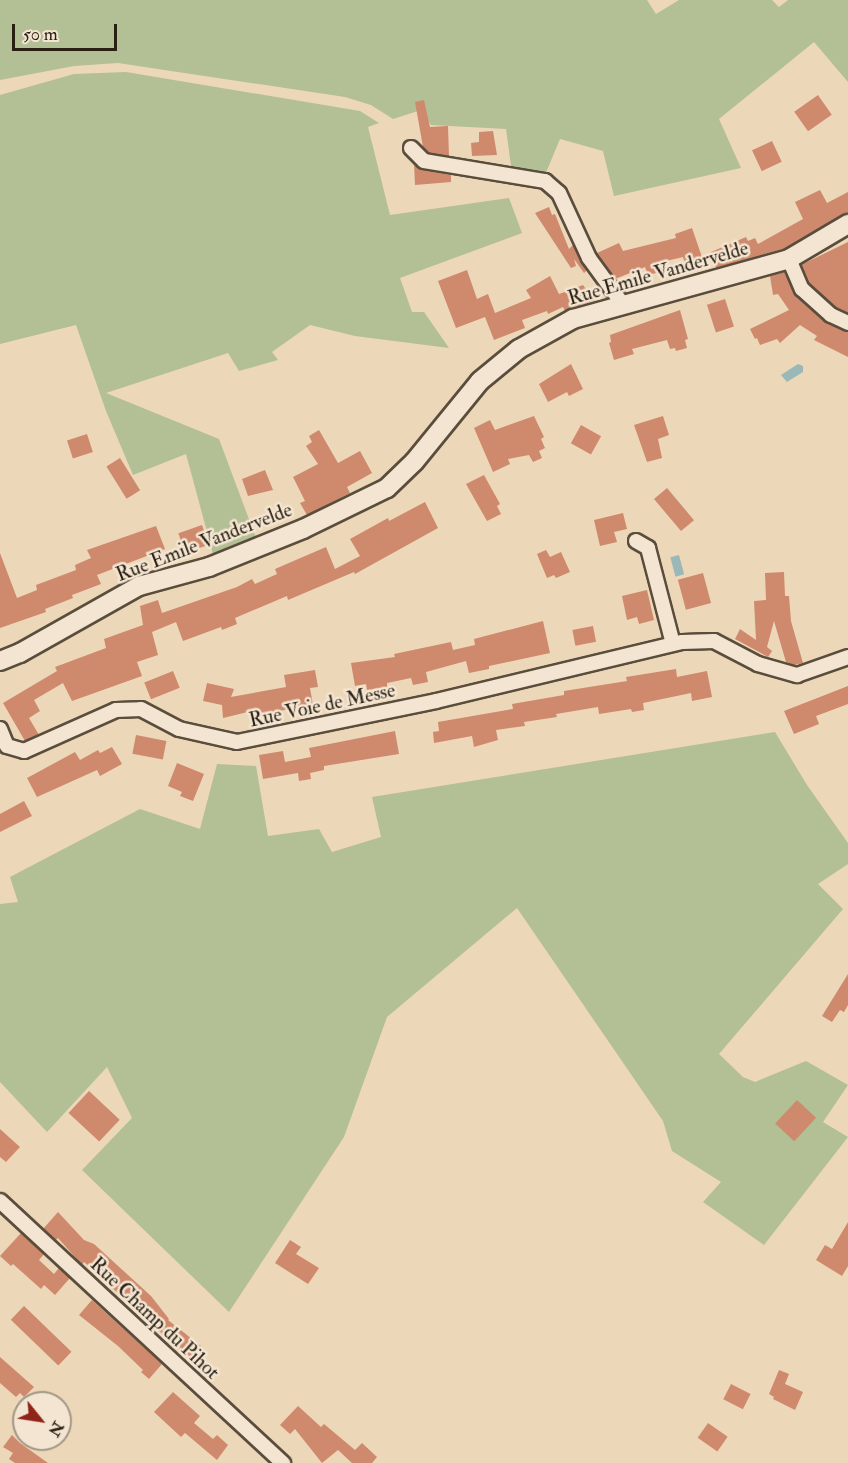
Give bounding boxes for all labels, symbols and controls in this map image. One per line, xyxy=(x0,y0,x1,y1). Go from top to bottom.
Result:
scale bar xyxy=(15,12,120,50)
text: 50 m xyxy=(23,23,58,46)
street label: Rue Emile Vandervelde xyxy=(565,236,751,310)
street label: Rue Emile Vandervelde xyxy=(113,497,295,587)
street label: Rue Voie de Messe xyxy=(247,678,397,732)
street label: Rue Champ du Pihot xyxy=(85,1252,225,1384)
north arrow xyxy=(12,1391,72,1451)
text: N xyxy=(44,1418,68,1440)

